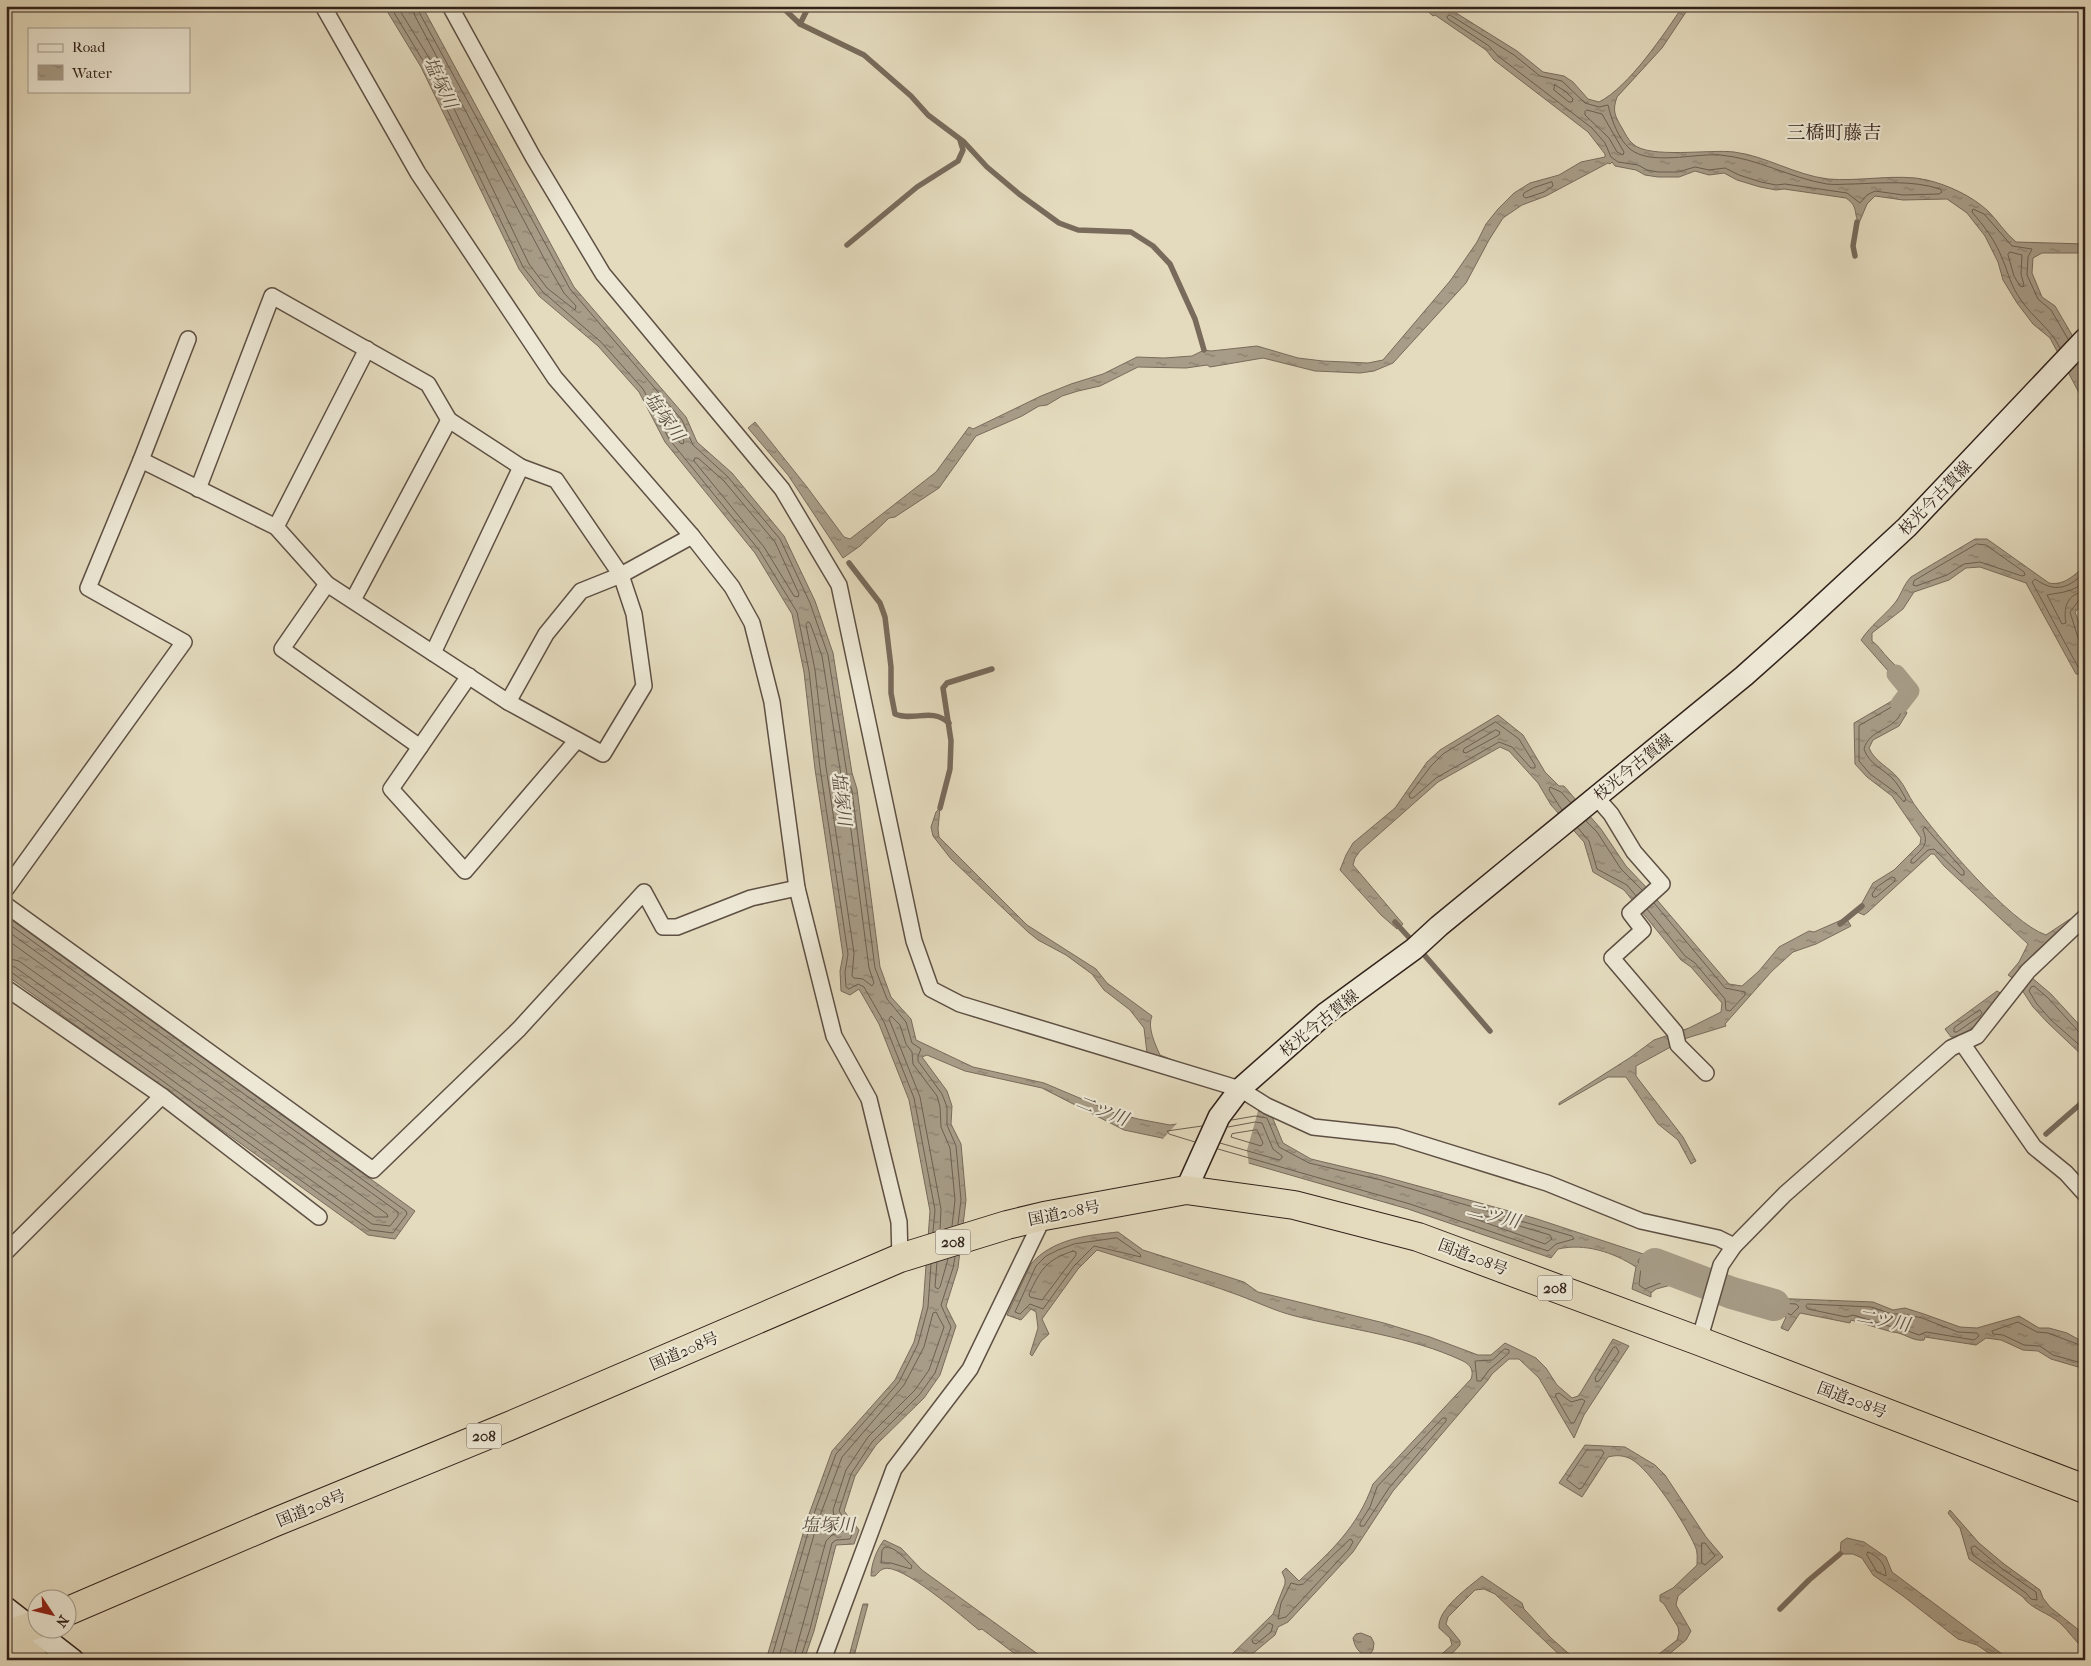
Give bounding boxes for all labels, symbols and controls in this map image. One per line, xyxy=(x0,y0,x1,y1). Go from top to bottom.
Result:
legend xyxy=(28,28,190,92)
text: Road xyxy=(72,38,106,56)
water label: 塩塚川 xyxy=(419,54,462,114)
text: Water xyxy=(71,64,112,82)
district label: 三橋町藤吉 xyxy=(1786,122,1882,144)
water label: 塩塚川 xyxy=(640,389,689,447)
street label: 枝光今古賀線 xyxy=(1895,457,1975,539)
street label: 枝光今古賀線 xyxy=(1590,729,1676,805)
water label: 塩塚川 xyxy=(827,771,855,829)
street label: 枝光今古賀線 xyxy=(1276,985,1362,1061)
water label: 二ツ川 xyxy=(1073,1092,1133,1131)
street label: 国道208号 xyxy=(1026,1197,1102,1229)
water label: 二ツ川 xyxy=(1464,1199,1524,1233)
road number: 208 xyxy=(936,1230,970,1254)
street label: 国道208号 xyxy=(1435,1235,1511,1279)
road number: 208 xyxy=(1538,1276,1572,1300)
water label: 二ツ川 xyxy=(1855,1306,1913,1336)
street label: 国道208号 xyxy=(647,1328,721,1374)
street label: 国道208号 xyxy=(1814,1378,1890,1422)
road number: 208 xyxy=(466,1424,502,1448)
street label: 国道208号 xyxy=(274,1485,348,1531)
water label: 塩塚川 xyxy=(801,1515,857,1536)
north arrow xyxy=(28,1588,78,1638)
text: N xyxy=(52,1612,72,1631)

